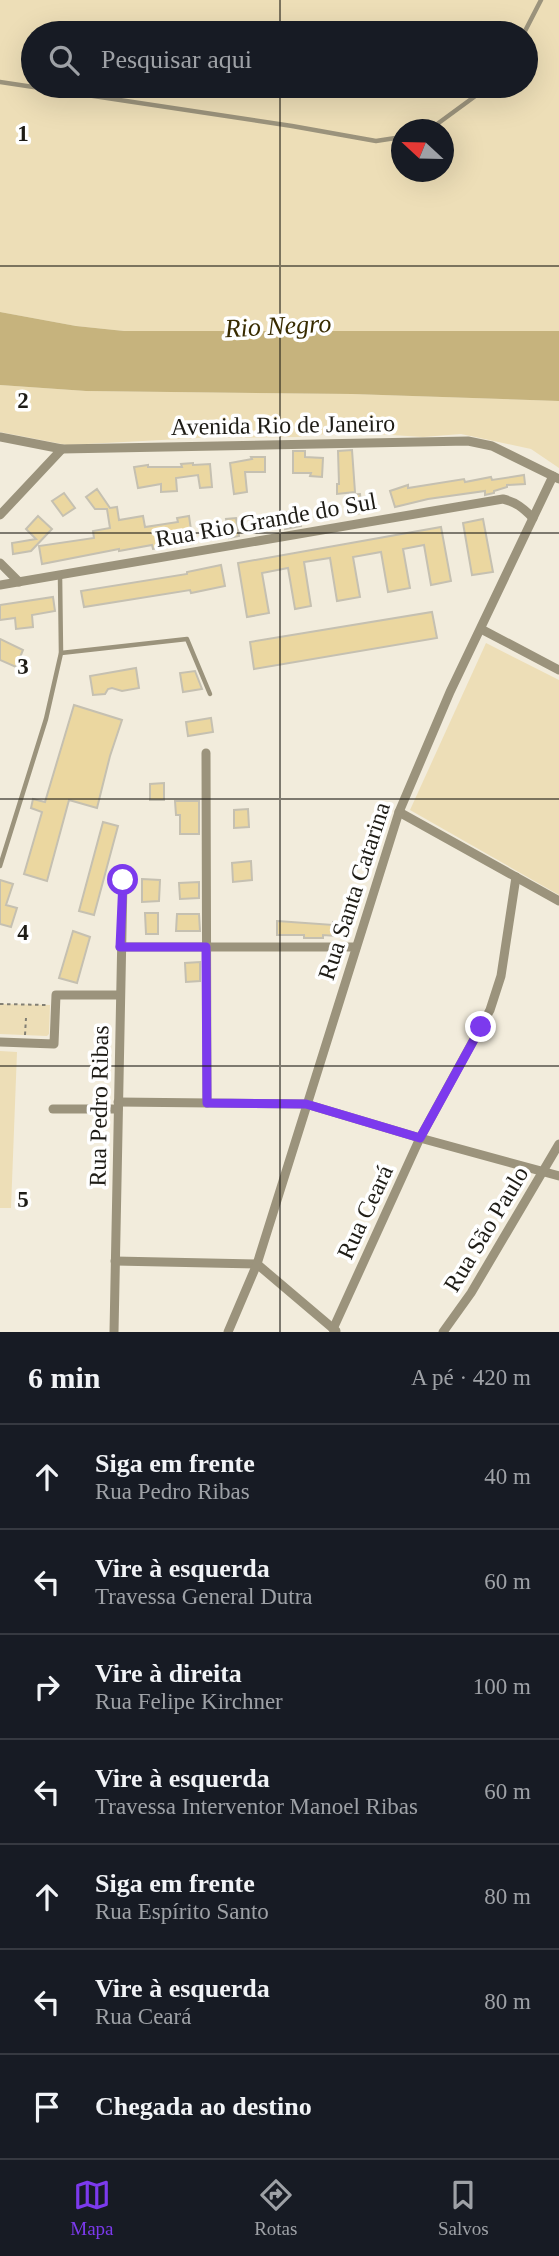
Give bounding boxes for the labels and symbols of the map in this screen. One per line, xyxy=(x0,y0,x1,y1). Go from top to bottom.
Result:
north arrow xyxy=(391,119,454,182)
text: 1 xyxy=(17,121,29,146)
water label: Rio Negro xyxy=(223,309,332,343)
text: 2 xyxy=(17,388,29,413)
street label: Avenida Rio de Janeiro xyxy=(171,410,395,440)
street label: Rua Rio Grande do Sul xyxy=(153,488,379,552)
text: 3 xyxy=(17,654,29,679)
street label: Rua Santa Catarina xyxy=(313,799,395,983)
route start xyxy=(107,864,138,895)
text: 4 xyxy=(17,920,29,945)
route end xyxy=(465,1011,496,1042)
street label: Rua Pedro Ribas xyxy=(85,1025,113,1187)
street label: Rua Ceará xyxy=(332,1161,398,1263)
street label: Rua São Paulo xyxy=(438,1162,534,1296)
text: 5 xyxy=(17,1187,29,1212)

